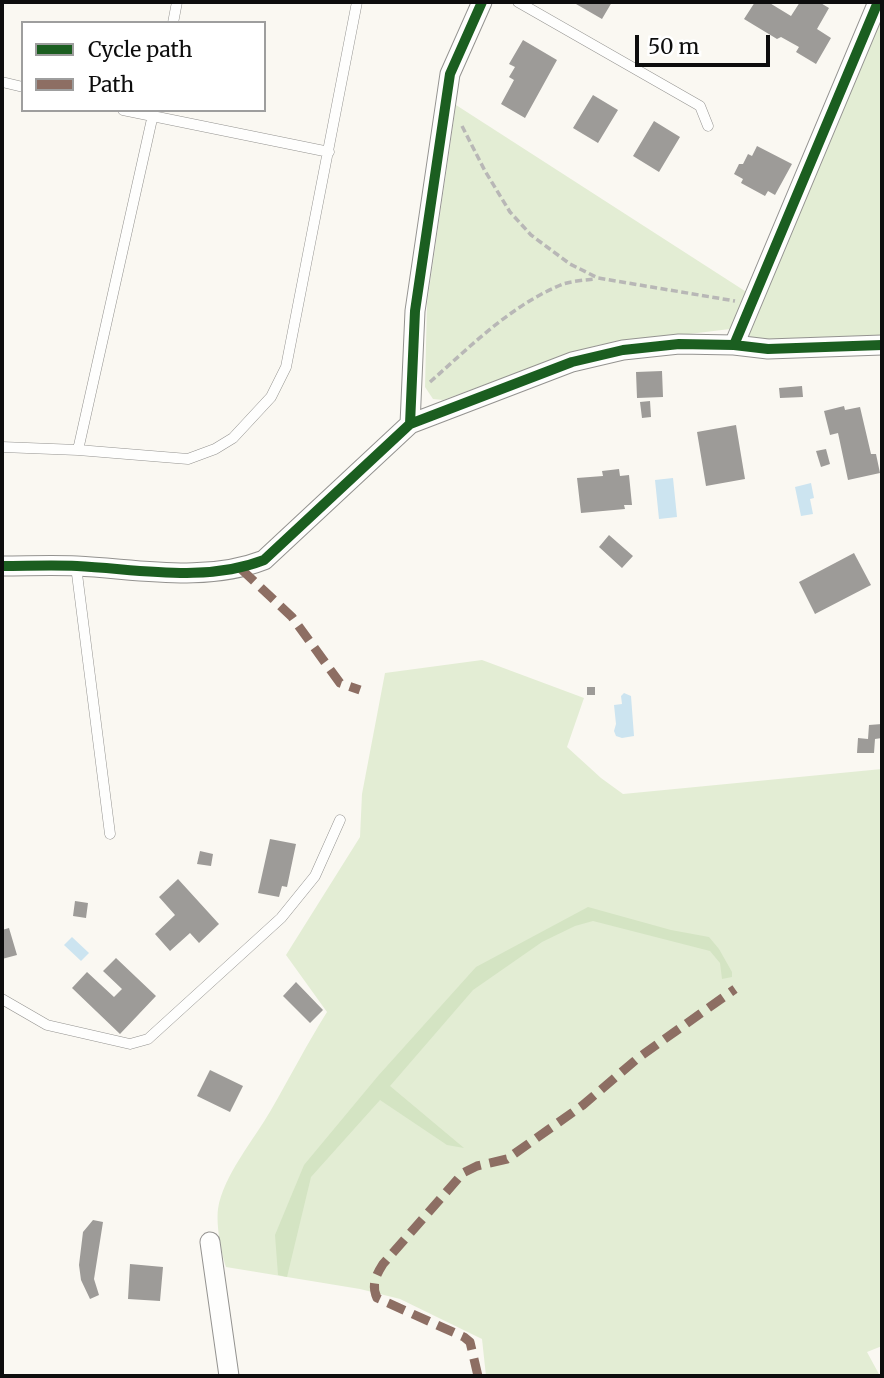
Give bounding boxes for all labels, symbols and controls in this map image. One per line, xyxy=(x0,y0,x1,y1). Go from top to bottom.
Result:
legend xyxy=(21,21,266,112)
scale bar xyxy=(639,21,774,65)
text: 50 m xyxy=(648,33,699,60)
text: Cycle path xyxy=(88,36,192,63)
text: Path xyxy=(88,71,134,98)

